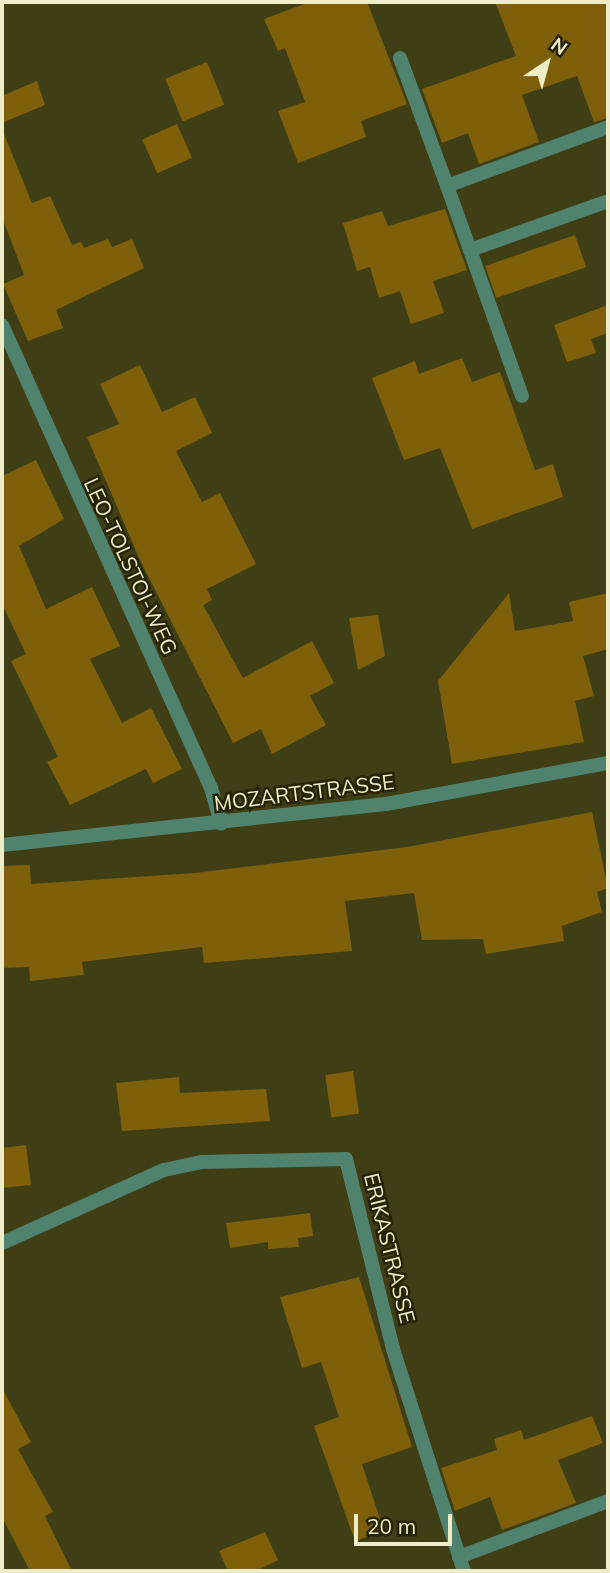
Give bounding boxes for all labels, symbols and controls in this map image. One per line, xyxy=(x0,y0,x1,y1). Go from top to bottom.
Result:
north arrow xyxy=(512,28,582,98)
text: N xyxy=(546,32,572,60)
street label: LEO-TOLSTOI-WEG xyxy=(79,474,183,658)
street label: MOZARTSTRASSE xyxy=(212,768,396,816)
street label: ERIKASTRASSE xyxy=(359,1170,421,1326)
scale bar xyxy=(358,1500,456,1544)
text: 20 m xyxy=(367,1513,416,1539)

